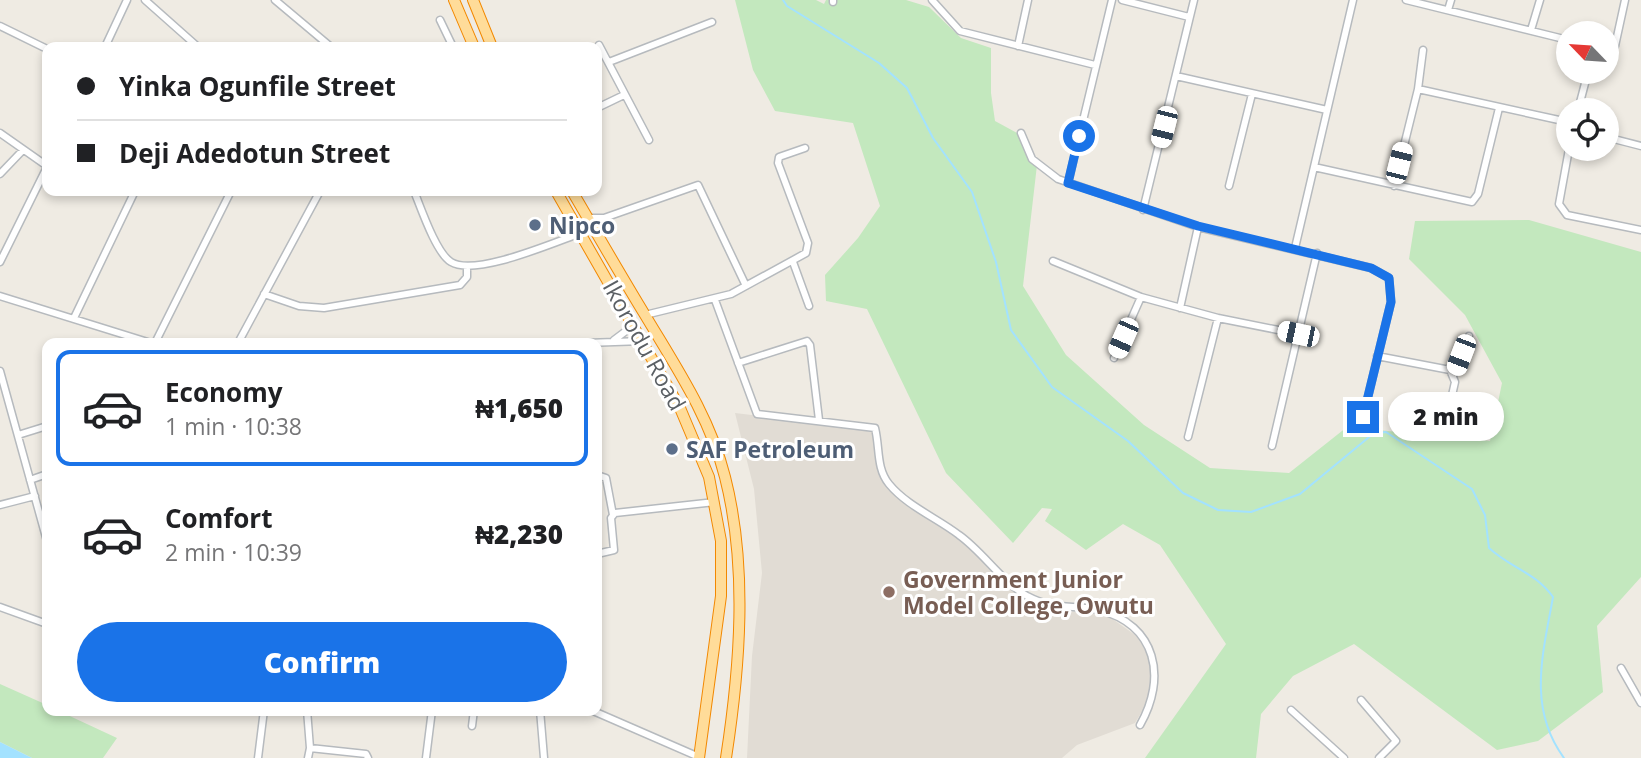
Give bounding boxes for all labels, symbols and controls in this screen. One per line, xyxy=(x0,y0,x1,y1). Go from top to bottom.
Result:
north arrow xyxy=(1556,21,1619,84)
map controls xyxy=(1556,21,1619,161)
text: Yinka Ogunfile Street xyxy=(119,68,396,104)
button: locate xyxy=(1556,98,1619,161)
car xyxy=(1149,104,1180,150)
route start xyxy=(1063,120,1095,152)
text: Deji Adedotun Street xyxy=(119,135,390,171)
car xyxy=(1384,140,1415,186)
place label: Nipco xyxy=(549,209,615,241)
marker: Nipco xyxy=(527,217,543,233)
street label: Ikorodu Road xyxy=(596,274,694,416)
car xyxy=(1105,315,1142,361)
car xyxy=(1276,319,1321,349)
car xyxy=(1444,332,1479,378)
text: Economy xyxy=(165,374,283,410)
icon: car xyxy=(81,377,144,440)
text: ₦1,650 xyxy=(475,390,563,426)
callout: 2 min xyxy=(1388,392,1503,442)
text: 2 min xyxy=(1413,400,1479,432)
route end xyxy=(1347,401,1379,433)
text: 1 min · 10:38 xyxy=(165,410,302,442)
place label: SAF Petroleum xyxy=(686,433,854,465)
marker: SAF Petroleum xyxy=(664,441,680,457)
text: Comfort xyxy=(165,500,272,536)
icon: car xyxy=(81,503,144,566)
text: ₦2,230 xyxy=(475,516,563,552)
text: 2 min · 10:39 xyxy=(165,536,302,568)
place label: Government Junior Model College, Owutu xyxy=(903,563,1154,621)
marker: Government Junior Model College, Owutu xyxy=(881,584,897,600)
button: Confirm xyxy=(77,622,567,702)

